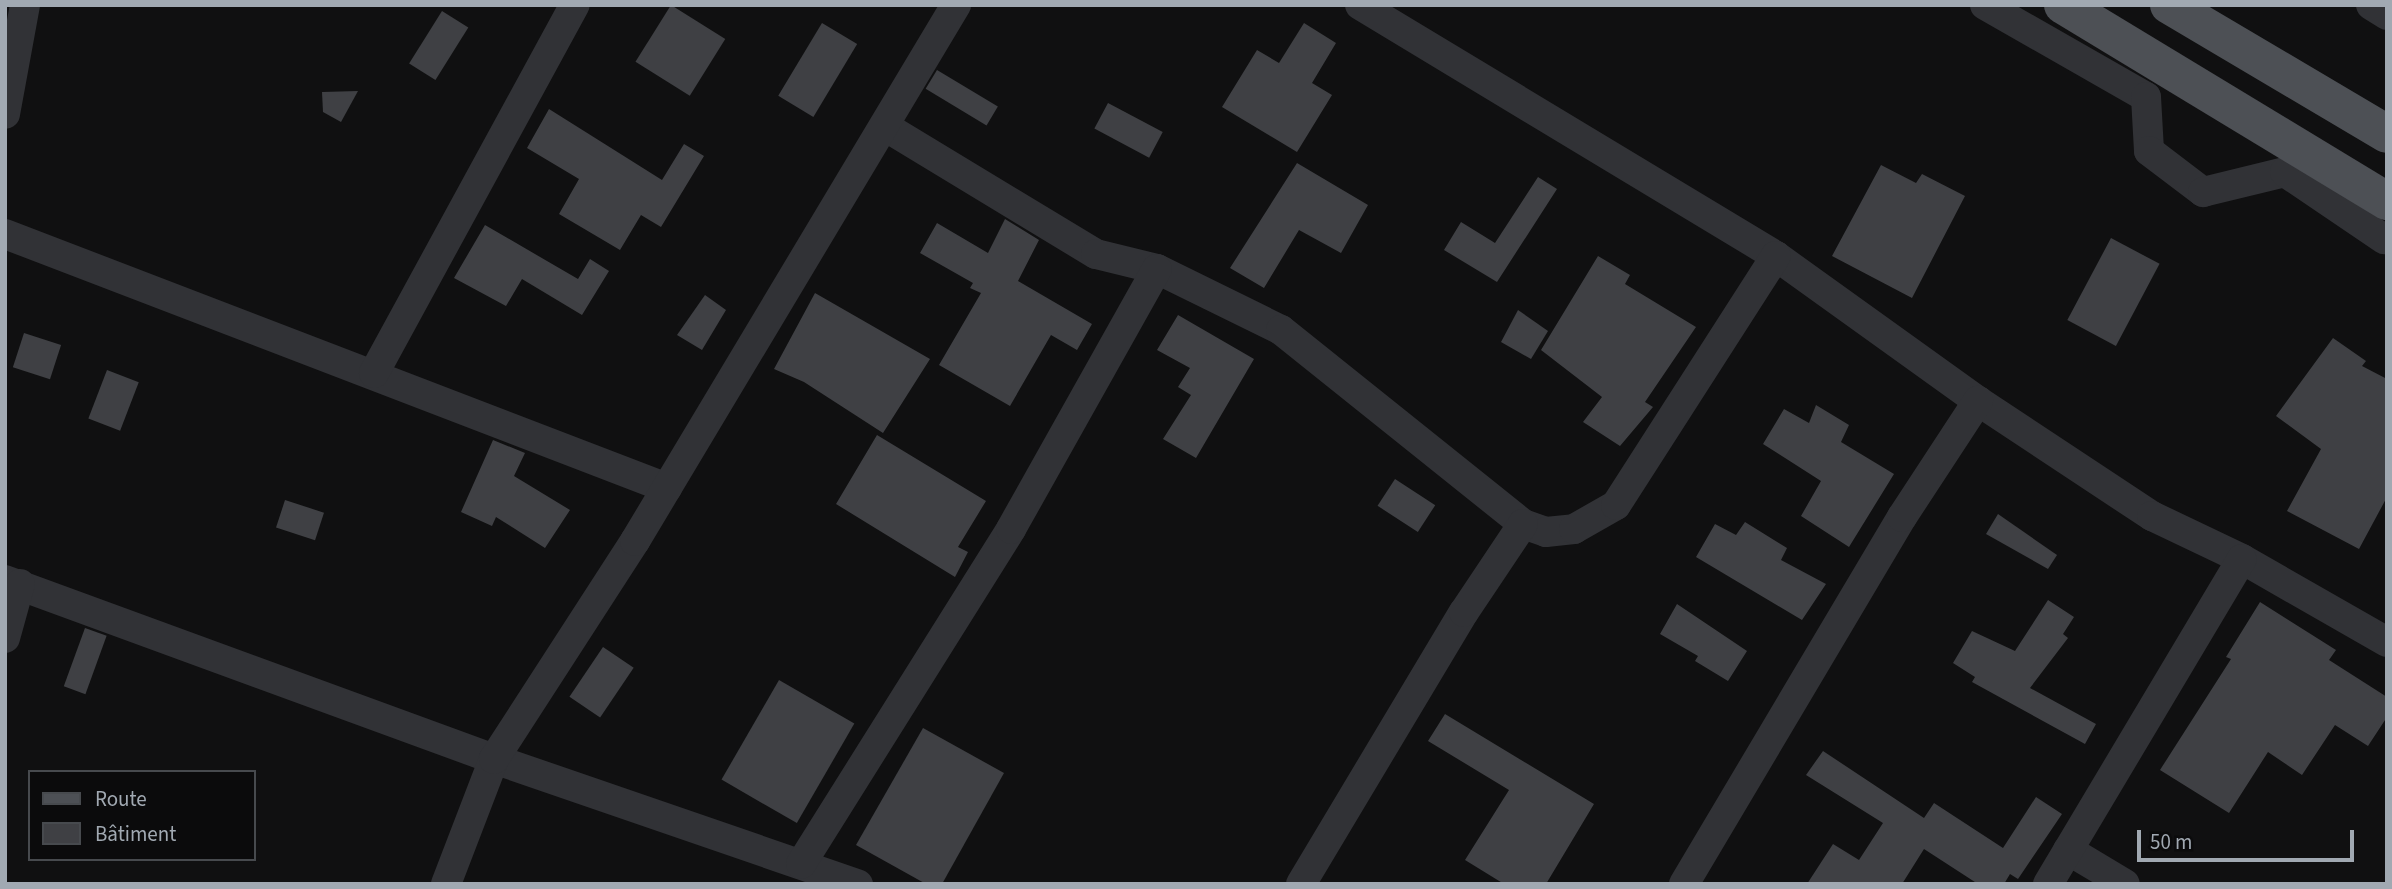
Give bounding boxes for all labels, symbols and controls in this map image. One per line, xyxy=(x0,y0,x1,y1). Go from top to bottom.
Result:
legend xyxy=(28,770,256,861)
text: Route xyxy=(95,784,147,814)
scale bar xyxy=(2140,816,2357,860)
text: Bâtiment xyxy=(95,819,176,849)
text: 50 m xyxy=(2150,827,2192,857)

